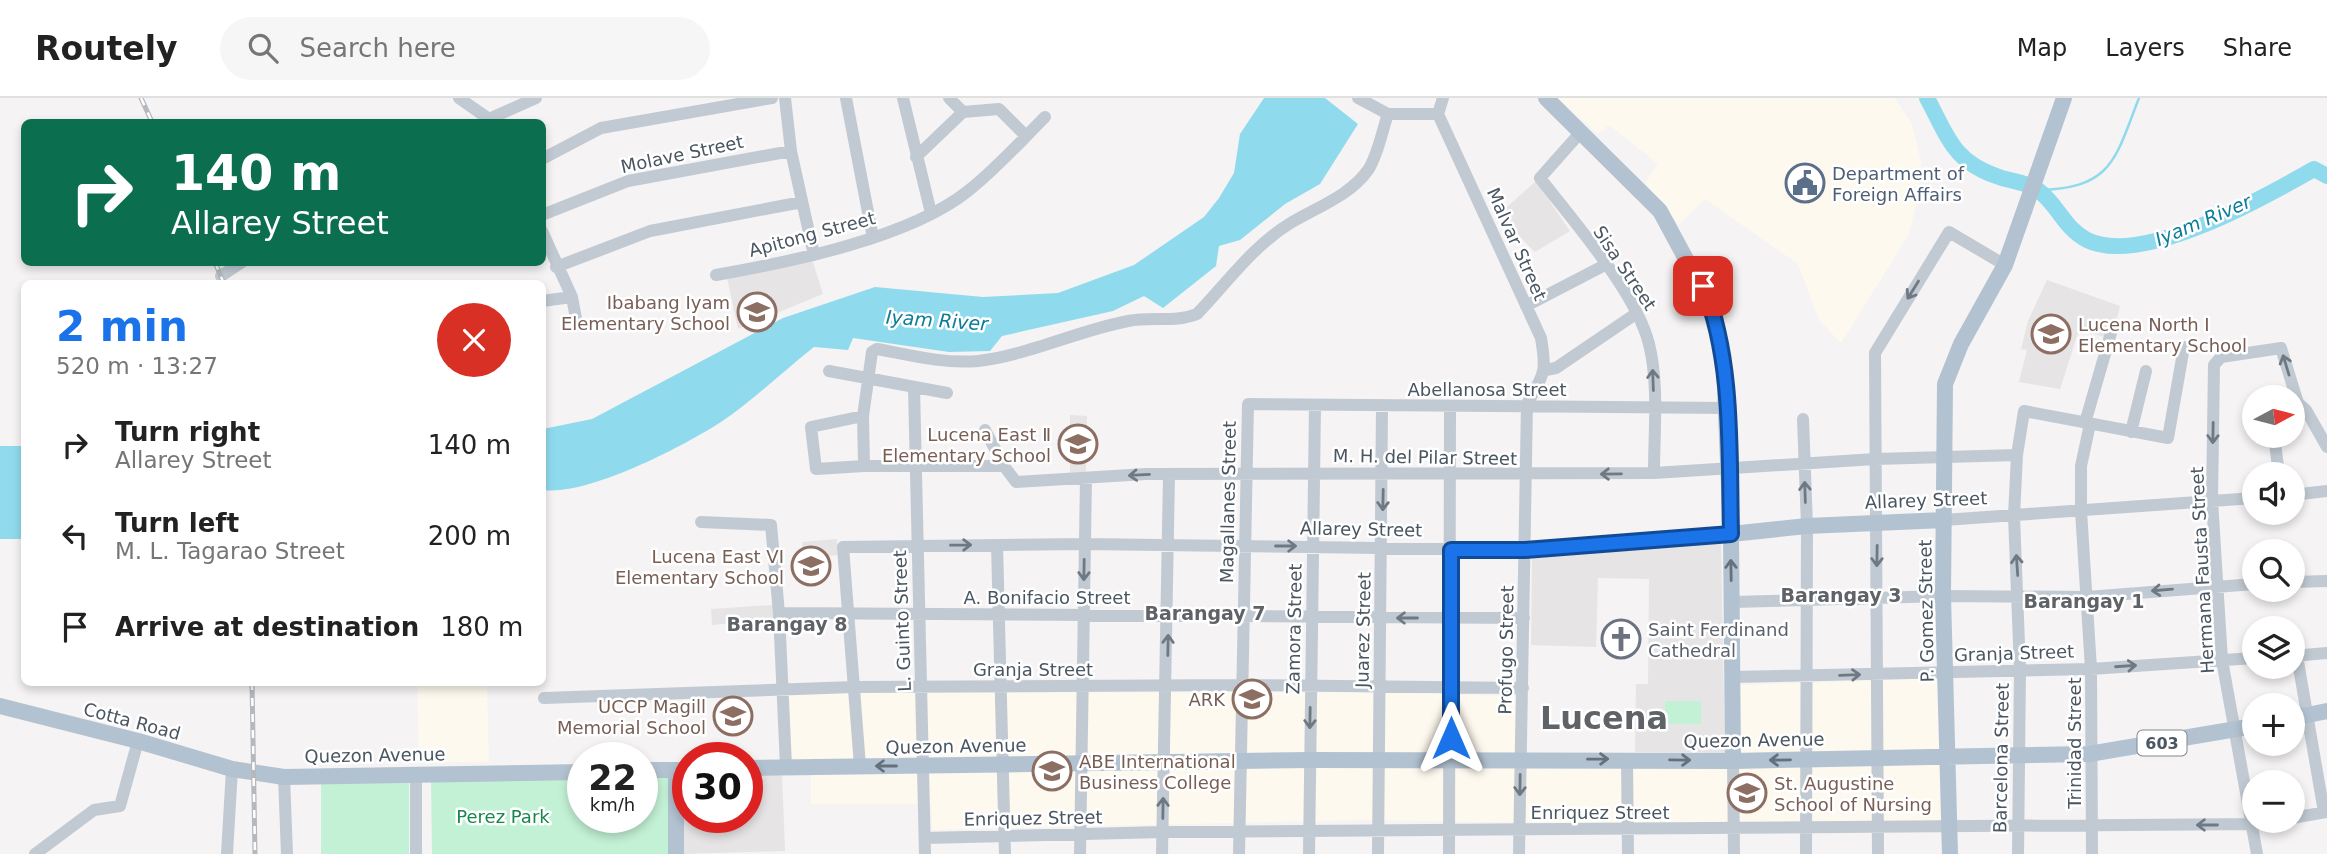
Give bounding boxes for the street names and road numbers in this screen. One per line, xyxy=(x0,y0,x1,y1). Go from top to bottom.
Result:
street label: Molave Street xyxy=(619,131,745,177)
street label: Malvar Street xyxy=(1483,184,1551,304)
street label: Apitong Street xyxy=(746,207,878,261)
street label: Sisa Street xyxy=(1589,222,1661,314)
street label: Abellanosa Street xyxy=(1407,379,1567,400)
street label: Magallanes Street xyxy=(1216,421,1240,583)
street label: M. H. del Pilar Street xyxy=(1333,445,1517,469)
street label: Hermana Fausta Street xyxy=(2186,466,2218,674)
street label: Allarey Street xyxy=(1864,487,1988,513)
street label: Allarey Street xyxy=(1300,517,1422,541)
street label: P. Gomez Street xyxy=(1914,539,1938,683)
street label: L. Guinto Street xyxy=(889,550,915,692)
street label: Zamora Street xyxy=(1282,563,1306,695)
street label: Juarez Street xyxy=(1351,572,1375,689)
street label: Profugo Street xyxy=(1494,585,1518,715)
street label: A. Bonifacio Street xyxy=(964,587,1130,608)
street label: Granja Street xyxy=(1954,640,2074,666)
street label: Granja Street xyxy=(973,659,1093,680)
street label: Trinidad Street xyxy=(2064,677,2085,810)
street label: Barcelona Street xyxy=(1989,683,2013,833)
street label: Cotta Road xyxy=(81,698,183,744)
street label: Quezon Avenue xyxy=(1683,728,1825,752)
road number: 603 xyxy=(2138,730,2186,756)
street label: Quezon Avenue xyxy=(885,734,1027,758)
street label: Quezon Avenue xyxy=(304,743,446,767)
street label: Enriquez Street xyxy=(1531,802,1669,823)
street label: Enriquez Street xyxy=(963,806,1103,830)

